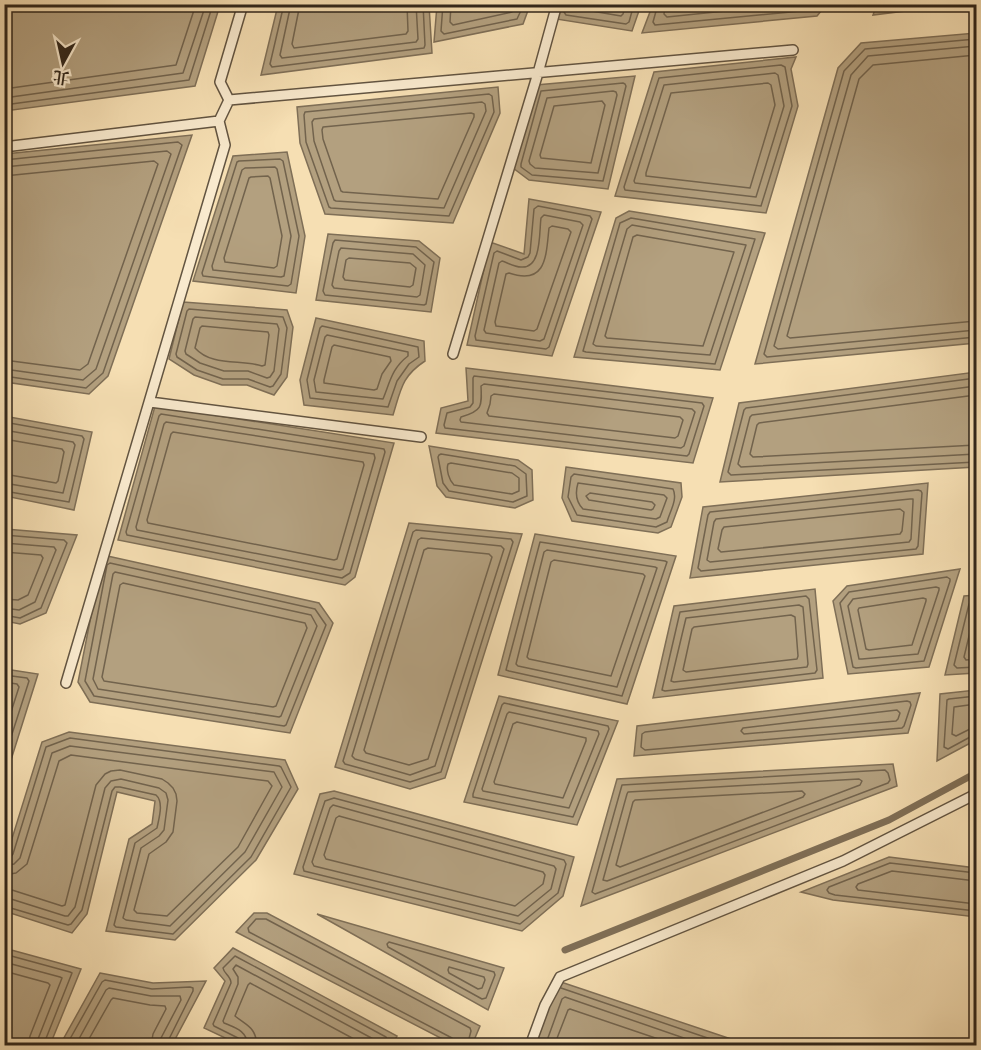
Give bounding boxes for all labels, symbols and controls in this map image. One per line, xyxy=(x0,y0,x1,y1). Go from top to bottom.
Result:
north arrow xyxy=(33,33,93,93)
text: 北 xyxy=(52,66,70,89)

